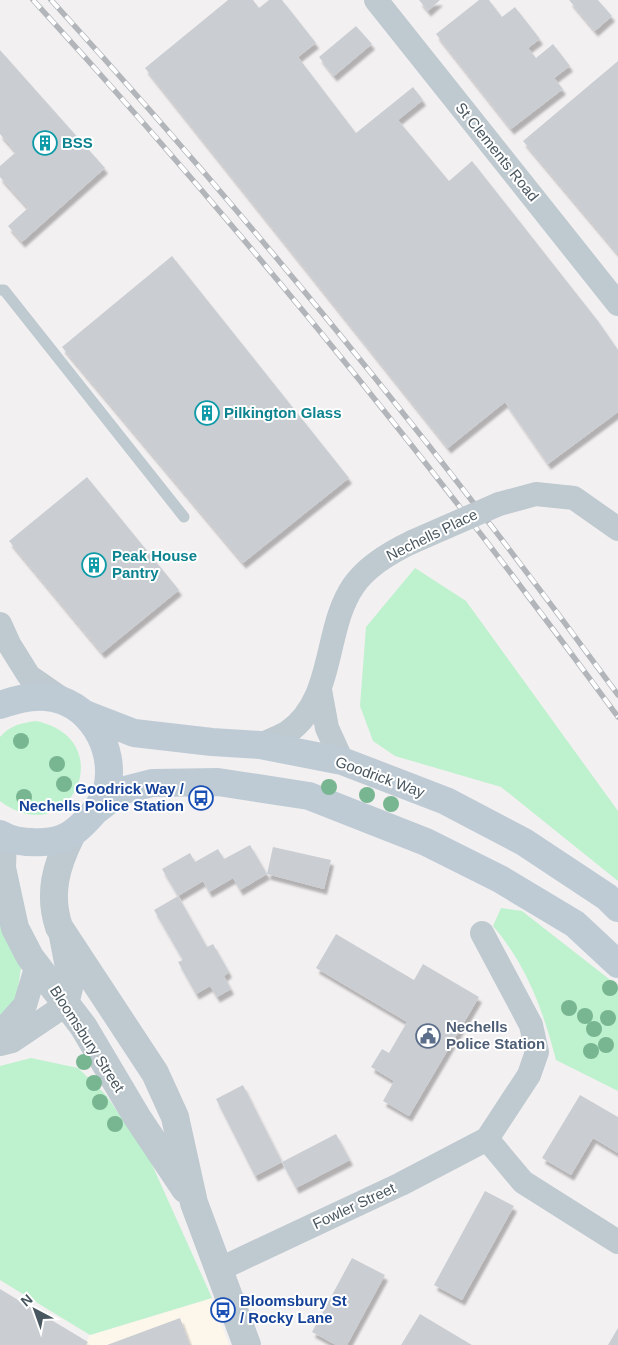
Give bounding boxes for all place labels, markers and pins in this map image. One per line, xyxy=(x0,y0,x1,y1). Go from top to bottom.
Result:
building icon: BSS xyxy=(32,130,58,156)
place label: BSS xyxy=(62,134,93,151)
building icon: Pilkington Glass xyxy=(194,400,220,426)
place label: Pilkington Glass xyxy=(224,404,342,421)
place label: Peak House Pantry xyxy=(112,547,197,581)
building icon: Peak House Pantry xyxy=(81,552,107,578)
place label: Goodrick Way / Nechells Police Station xyxy=(19,780,185,814)
bus stop icon: Goodrick Way / Nechells Police Station xyxy=(188,785,214,811)
place label: Nechells Police Station xyxy=(446,1018,545,1052)
public building icon: Nechells Police Station xyxy=(415,1023,441,1049)
place label: Bloomsbury St / Rocky Lane xyxy=(240,1292,347,1326)
bus stop icon: Bloomsbury St / Rocky Lane xyxy=(210,1297,236,1323)

